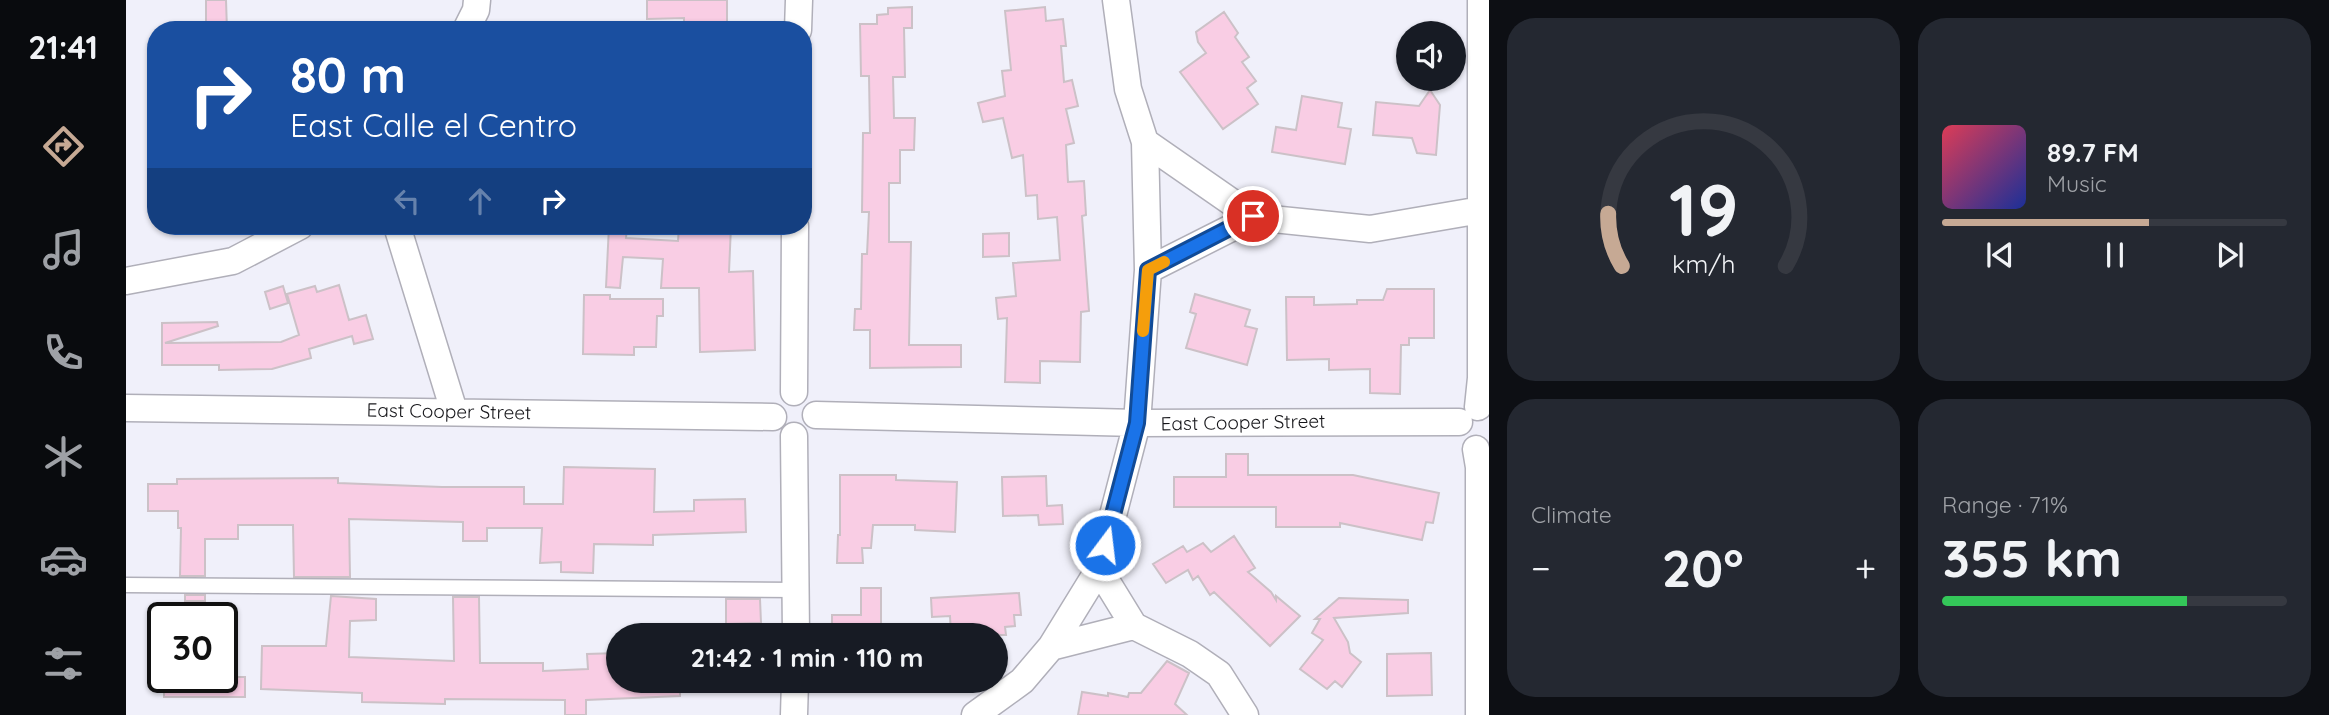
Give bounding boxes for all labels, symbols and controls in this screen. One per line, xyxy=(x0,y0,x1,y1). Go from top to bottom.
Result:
map controls xyxy=(1396,21,1466,91)
button: sound xyxy=(1396,21,1466,91)
text: 21:41 xyxy=(28,27,98,67)
text: 80 m xyxy=(290,44,406,105)
icon: right xyxy=(175,49,266,140)
text: East Calle el Centro xyxy=(290,105,577,145)
icon: directions xyxy=(39,122,88,171)
text: 89.7 FM xyxy=(2047,136,2139,169)
text: 19 xyxy=(1669,163,1738,254)
text: Music xyxy=(2047,169,2107,198)
icon: left xyxy=(388,182,426,220)
icon: ahead xyxy=(461,182,499,220)
icon: right xyxy=(534,182,572,220)
pin xyxy=(1223,186,1283,246)
icon: arrive xyxy=(1234,197,1272,235)
icon: music xyxy=(39,225,88,274)
icon: previous xyxy=(1981,236,2019,274)
icon: pause xyxy=(2096,236,2134,274)
icon: next xyxy=(2211,236,2249,274)
text: km/h xyxy=(1672,248,1735,279)
icon: phone xyxy=(39,328,88,377)
street label: East Cooper Street xyxy=(366,398,532,424)
street label: East Cooper Street xyxy=(1160,409,1326,435)
icon: climate xyxy=(39,432,88,481)
text: Range · 71% xyxy=(1942,490,2068,519)
text: Climate xyxy=(1531,500,1612,529)
position arrow xyxy=(1068,508,1142,582)
text: 355 km xyxy=(1942,525,2122,590)
icon: car xyxy=(39,535,88,584)
text: 20° xyxy=(1662,535,1744,600)
text: − xyxy=(1531,544,1551,592)
text: + xyxy=(1855,544,1876,592)
speed limit sign: 30 xyxy=(147,602,238,693)
icon: filters xyxy=(39,639,88,688)
text: 21:42 · 1 min · 110 m xyxy=(690,641,924,674)

